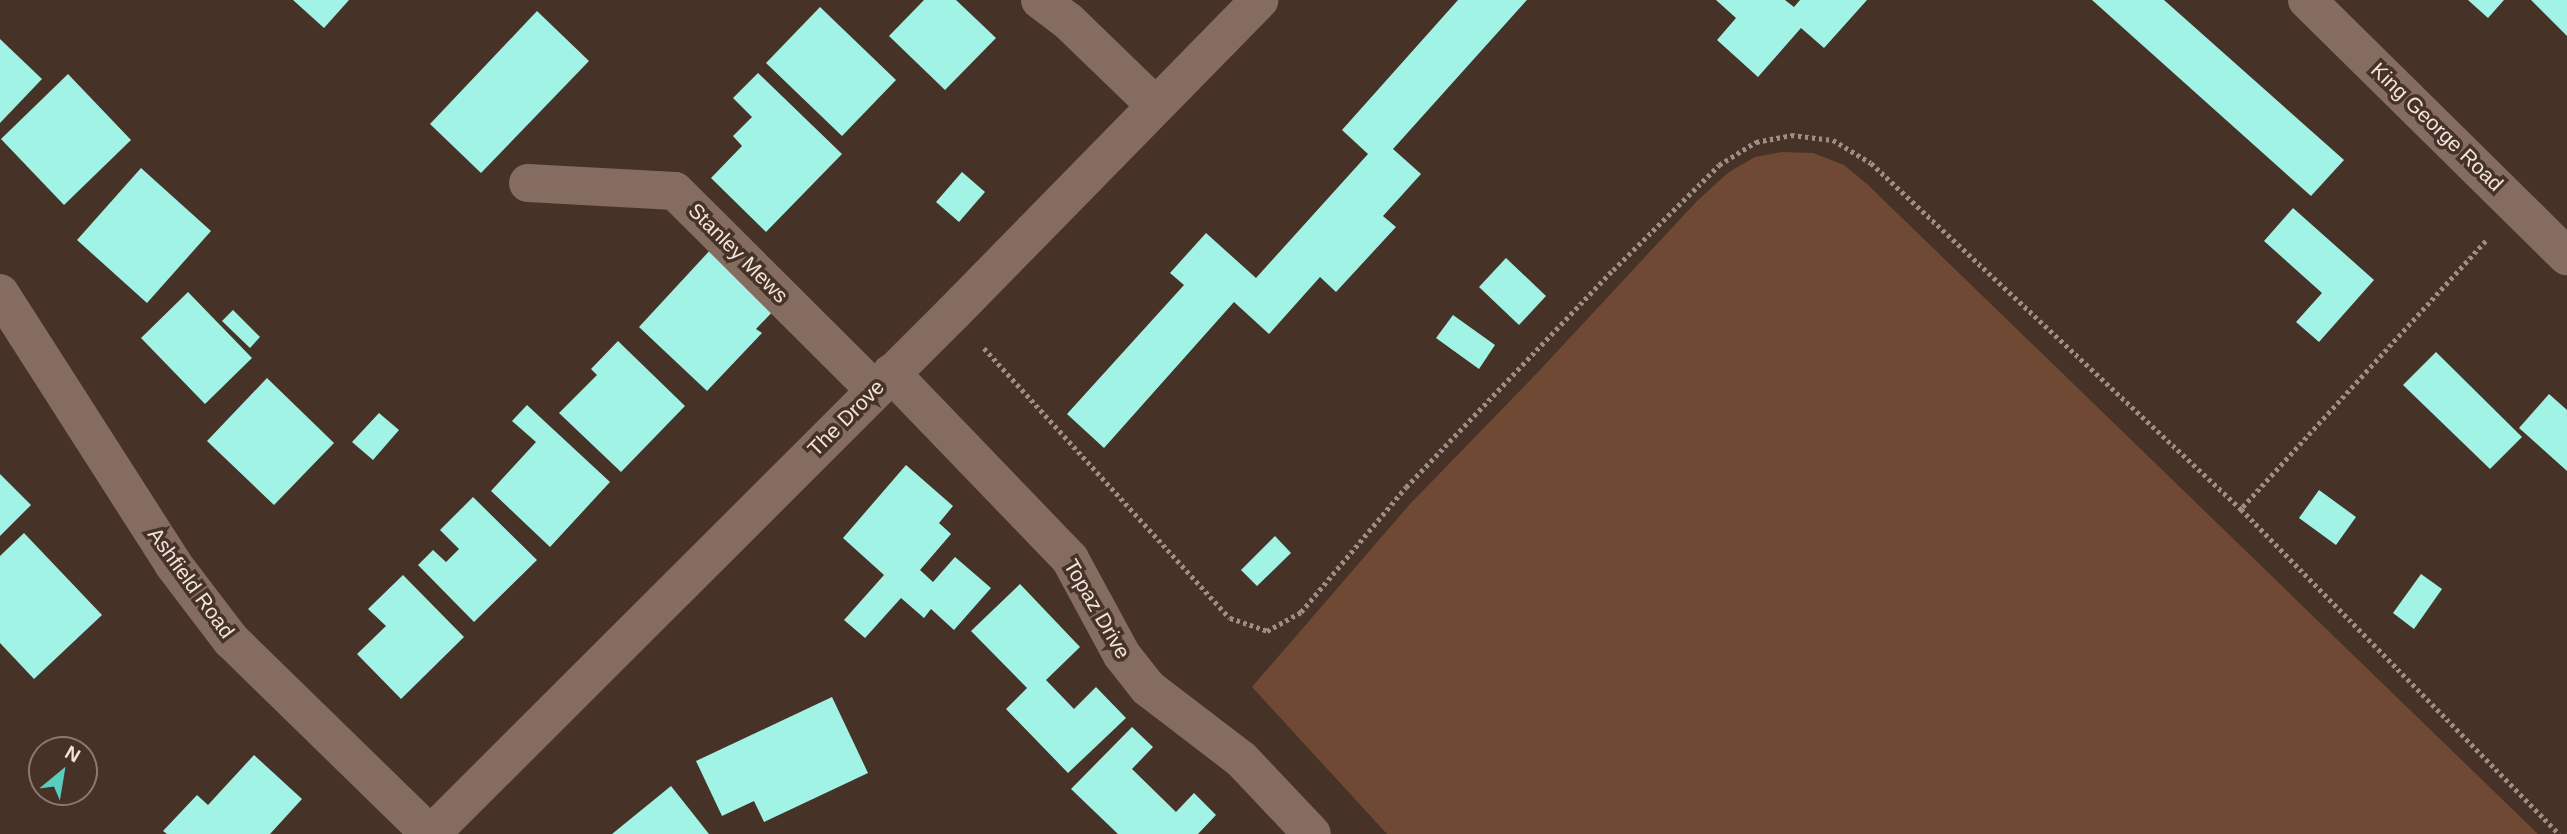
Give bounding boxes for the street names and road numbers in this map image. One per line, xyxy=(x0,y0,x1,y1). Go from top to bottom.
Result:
street label: King George Road xyxy=(2366,58,2508,196)
street label: Stanley Mews xyxy=(683,198,793,308)
street label: The Drove xyxy=(802,374,890,462)
street label: Ashfield Road xyxy=(142,523,240,643)
street label: Topaz Drive xyxy=(1058,555,1136,663)

